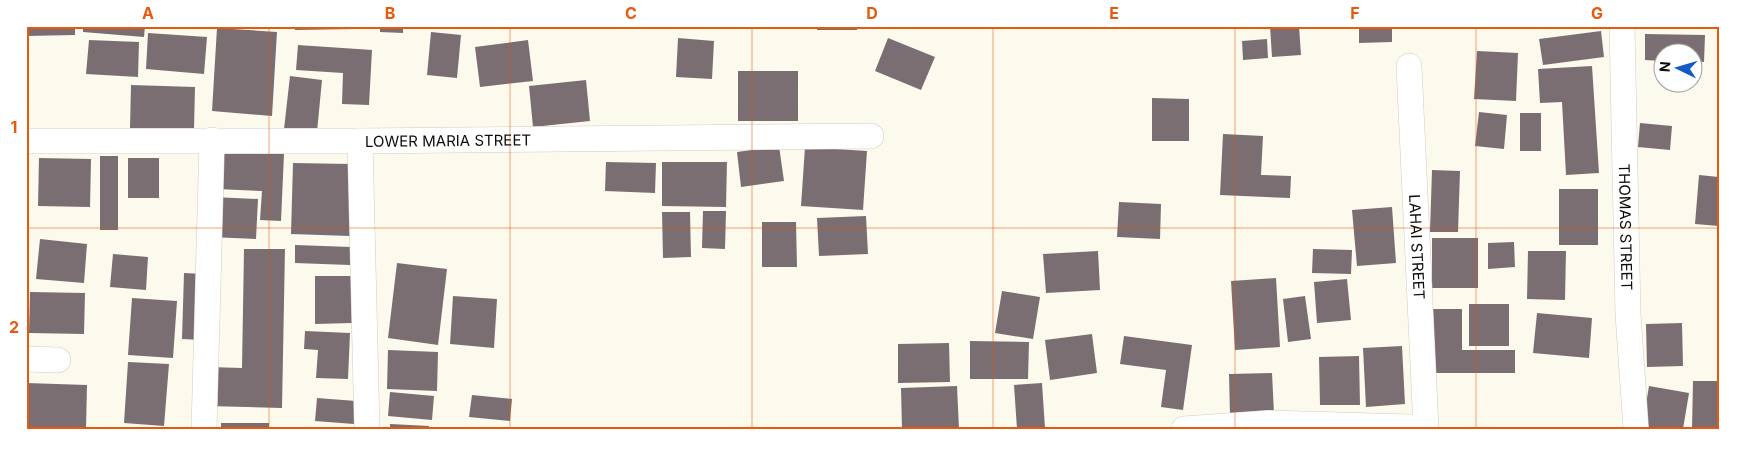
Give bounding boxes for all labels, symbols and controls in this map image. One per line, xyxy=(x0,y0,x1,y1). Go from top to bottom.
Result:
text: A xyxy=(142,3,154,23)
text: B xyxy=(385,3,395,23)
text: C xyxy=(625,3,637,23)
text: D xyxy=(866,3,878,23)
text: E xyxy=(1109,3,1119,23)
text: F xyxy=(1350,3,1360,23)
text: G xyxy=(1591,3,1603,23)
north arrow xyxy=(1652,42,1702,92)
text: N xyxy=(1656,61,1673,73)
text: 1 xyxy=(11,117,17,137)
street label: LOWER MARIA STREET xyxy=(365,130,531,150)
street label: THOMAS STREET xyxy=(1615,163,1637,291)
street label: LAHAI STREET xyxy=(1406,194,1429,300)
text: 2 xyxy=(9,317,19,337)

